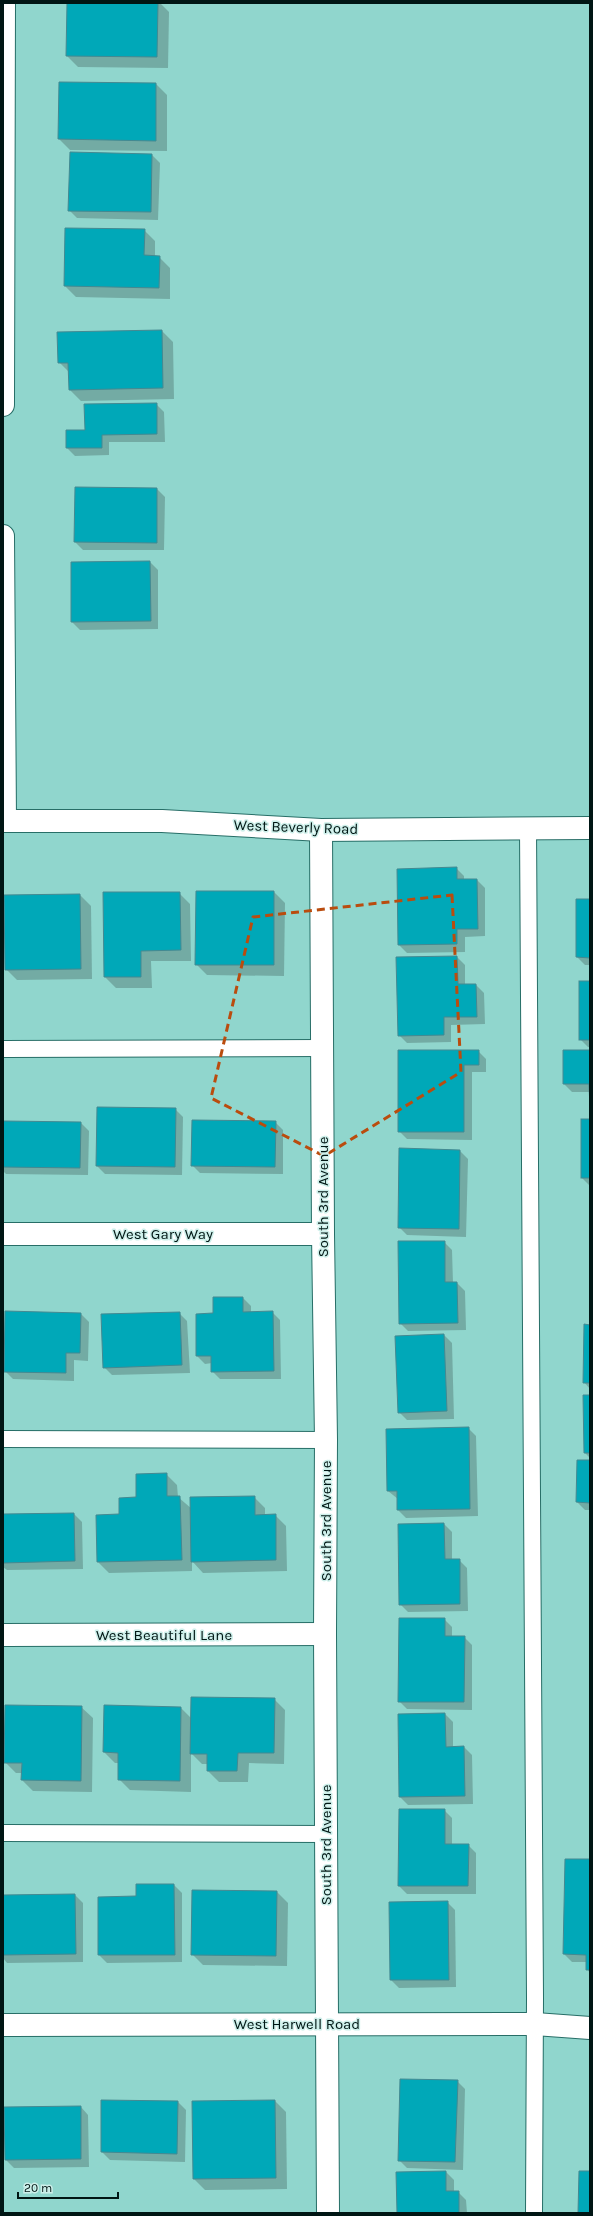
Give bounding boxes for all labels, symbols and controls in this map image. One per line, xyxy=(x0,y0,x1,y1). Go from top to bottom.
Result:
street label: West Beverly Road xyxy=(233,816,359,838)
street label: South 3rd Avenue xyxy=(314,1137,332,1257)
street label: West Gary Way xyxy=(113,1225,213,1243)
street label: South 3rd Avenue xyxy=(317,1461,335,1581)
street label: West Beautiful Lane xyxy=(96,1626,232,1644)
street label: South 3rd Avenue xyxy=(317,1785,335,1905)
street label: West Harwell Road xyxy=(234,2015,360,2033)
scale bar xyxy=(18,2174,118,2200)
text: 20 m xyxy=(24,2181,52,2195)

